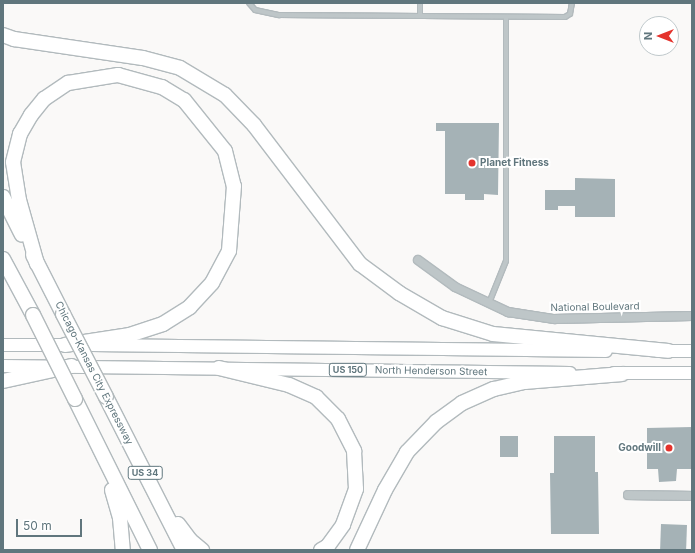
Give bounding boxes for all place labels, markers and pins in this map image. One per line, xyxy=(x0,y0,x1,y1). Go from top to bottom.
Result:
place label: Planet Fitness xyxy=(480,157,549,169)
marker: Planet Fitness xyxy=(467,158,477,168)
place label: Goodwill xyxy=(618,442,661,454)
marker: Goodwill xyxy=(664,443,674,453)

